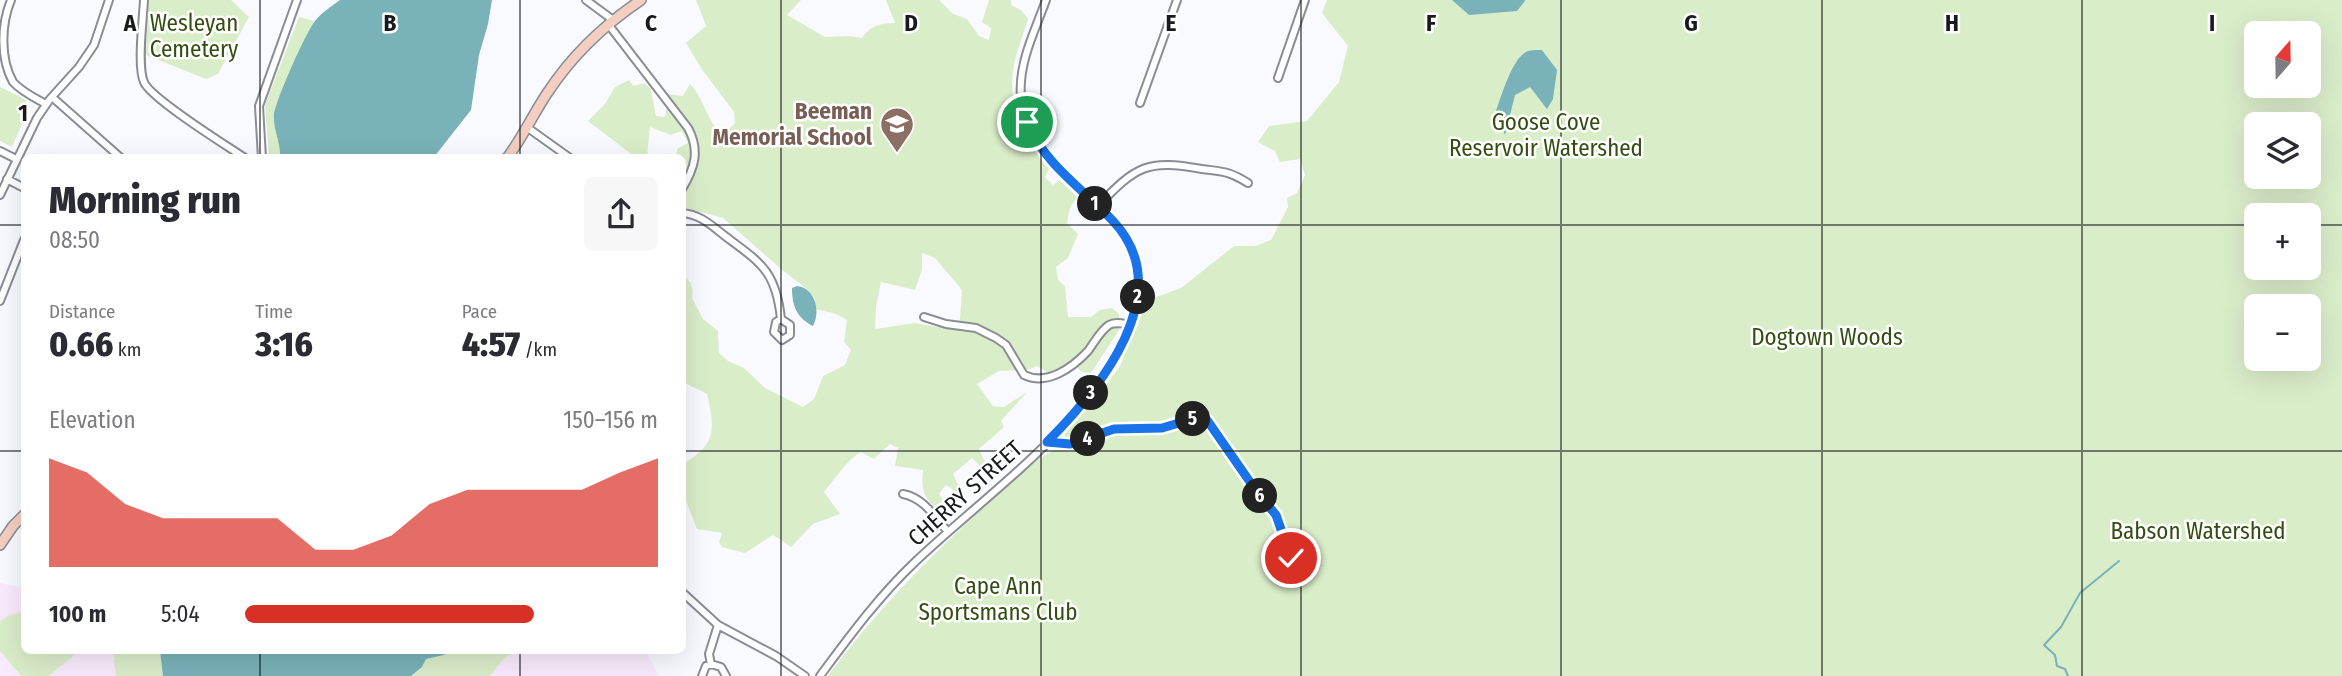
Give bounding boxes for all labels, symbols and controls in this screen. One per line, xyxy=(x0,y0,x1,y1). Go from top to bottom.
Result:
text: A xyxy=(123,9,137,37)
park label: Wesleyan Cemetery xyxy=(150,9,239,63)
text: B xyxy=(384,9,397,37)
text: C xyxy=(645,9,657,37)
text: D xyxy=(904,9,918,37)
text: E xyxy=(1166,9,1177,37)
text: F xyxy=(1426,9,1436,37)
text: G xyxy=(1684,9,1698,37)
text: H xyxy=(1945,9,1959,37)
text: I xyxy=(2209,9,2215,37)
north arrow xyxy=(2244,21,2320,98)
map controls xyxy=(2244,21,2321,371)
pin xyxy=(997,92,1057,152)
place label: Beeman Memorial School xyxy=(712,97,873,151)
text: 1 xyxy=(18,99,28,127)
icon: arrive xyxy=(1008,103,1046,141)
school or university icon: Beeman Memorial School xyxy=(878,105,916,154)
park label: Goose Cove Reservoir Watershed xyxy=(1449,108,1643,162)
button: layers xyxy=(2244,112,2321,189)
text: Morning run xyxy=(49,177,241,223)
button: share xyxy=(584,177,658,251)
pin: 1 xyxy=(1078,186,1112,222)
text: 1 xyxy=(1090,192,1099,215)
button: + xyxy=(2244,203,2321,280)
text: 08:50 xyxy=(49,226,100,254)
pin: 2 xyxy=(1120,280,1156,314)
text: 2 xyxy=(1133,285,1142,308)
button: − xyxy=(2244,294,2321,371)
text: Distance xyxy=(49,300,116,323)
text: Time xyxy=(255,300,293,323)
text: Pace xyxy=(462,300,497,323)
text: 0.66 xyxy=(49,323,113,365)
text: 3:16 xyxy=(255,323,313,365)
text: 4:57 xyxy=(462,323,520,365)
park label: Dogtown Woods xyxy=(1751,323,1903,351)
text: km xyxy=(113,338,141,361)
text: /km xyxy=(520,338,557,361)
pin: 3 xyxy=(1074,376,1108,410)
text: 3 xyxy=(1086,381,1095,404)
pin: 5 xyxy=(1176,402,1210,436)
text: Elevation xyxy=(49,406,136,434)
text: 150–156 m xyxy=(563,406,658,434)
text: 5 xyxy=(1188,407,1197,430)
pin: 4 xyxy=(1070,422,1106,457)
text: 4 xyxy=(1083,427,1092,450)
street label: CHERRY STREET xyxy=(902,434,1028,552)
pin: 6 xyxy=(1242,478,1278,514)
text: 6 xyxy=(1255,484,1264,507)
park label: Babson Watershed xyxy=(2110,517,2286,545)
pin xyxy=(1261,528,1321,588)
icon: check xyxy=(1272,539,1310,577)
park label: Cape Ann Sportsmans Club xyxy=(918,572,1078,626)
text: 100 m xyxy=(49,600,106,628)
text: 5:04 xyxy=(161,600,200,628)

